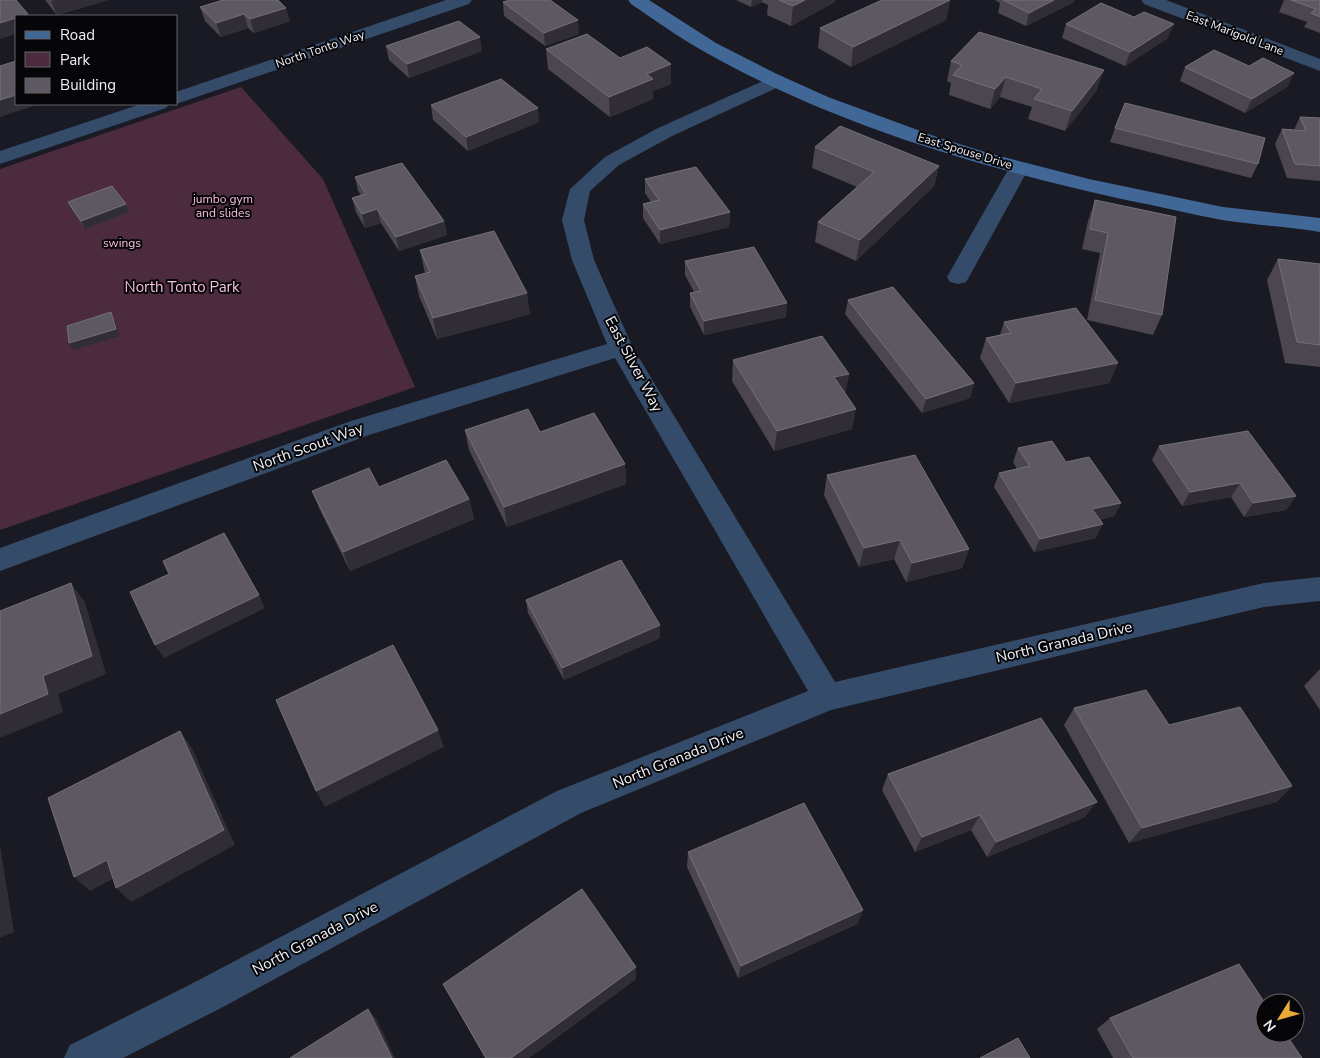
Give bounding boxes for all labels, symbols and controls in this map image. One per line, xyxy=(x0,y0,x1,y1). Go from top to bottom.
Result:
street label: East Marigold Lane xyxy=(1184,7,1286,59)
legend xyxy=(15,15,178,105)
text: Road xyxy=(60,25,95,45)
street label: North Tonto Way xyxy=(273,26,367,72)
text: Park xyxy=(60,50,90,70)
text: Building xyxy=(60,75,116,95)
street label: East Spouse Drive xyxy=(916,129,1014,173)
park label: jumbo gym and slides xyxy=(192,191,253,221)
park label: swings xyxy=(103,235,141,251)
park label: North Tonto Park xyxy=(125,277,240,297)
street label: East Silver Way xyxy=(600,313,668,416)
street label: North Scout Way xyxy=(250,418,366,476)
street label: North Granada Drive xyxy=(994,617,1134,667)
street label: North Granada Drive xyxy=(610,723,746,793)
street label: North Granada Drive xyxy=(249,896,381,980)
north arrow xyxy=(1255,993,1305,1043)
text: N xyxy=(1259,1016,1281,1035)

